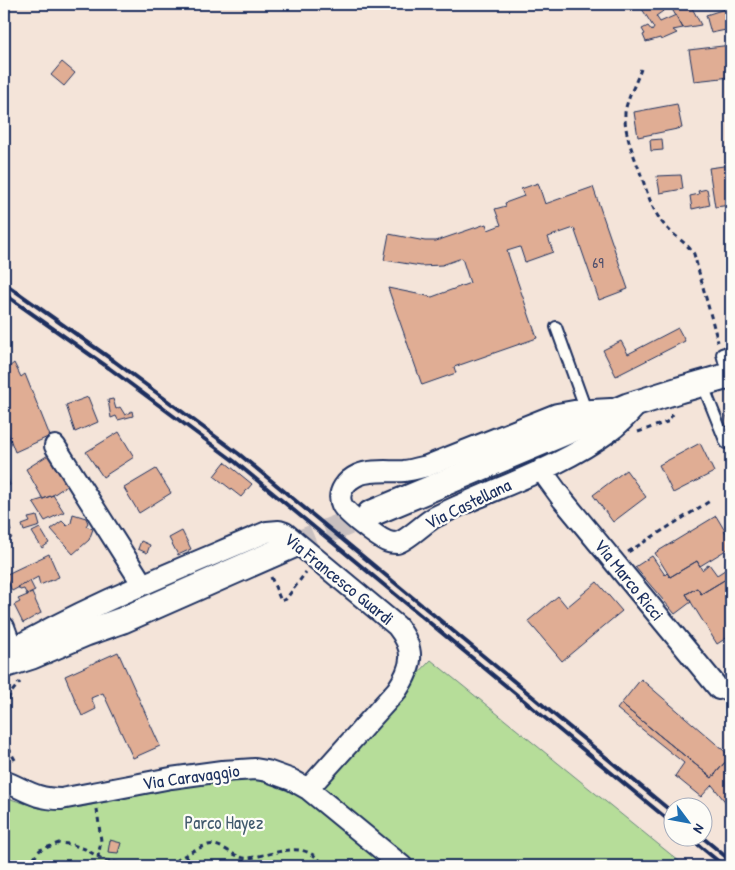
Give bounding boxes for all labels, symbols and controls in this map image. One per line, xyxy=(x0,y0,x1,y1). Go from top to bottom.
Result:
house number: 69 xyxy=(592,252,604,273)
street label: Via Castellana xyxy=(421,472,515,535)
street label: Via Francesco Guardi xyxy=(279,527,399,631)
street label: Via Marco Ricci xyxy=(589,533,670,626)
street label: Via Caravaggio xyxy=(141,757,241,796)
north arrow xyxy=(662,798,712,848)
park label: Parco Hayez xyxy=(185,810,264,835)
text: N xyxy=(689,821,709,838)

